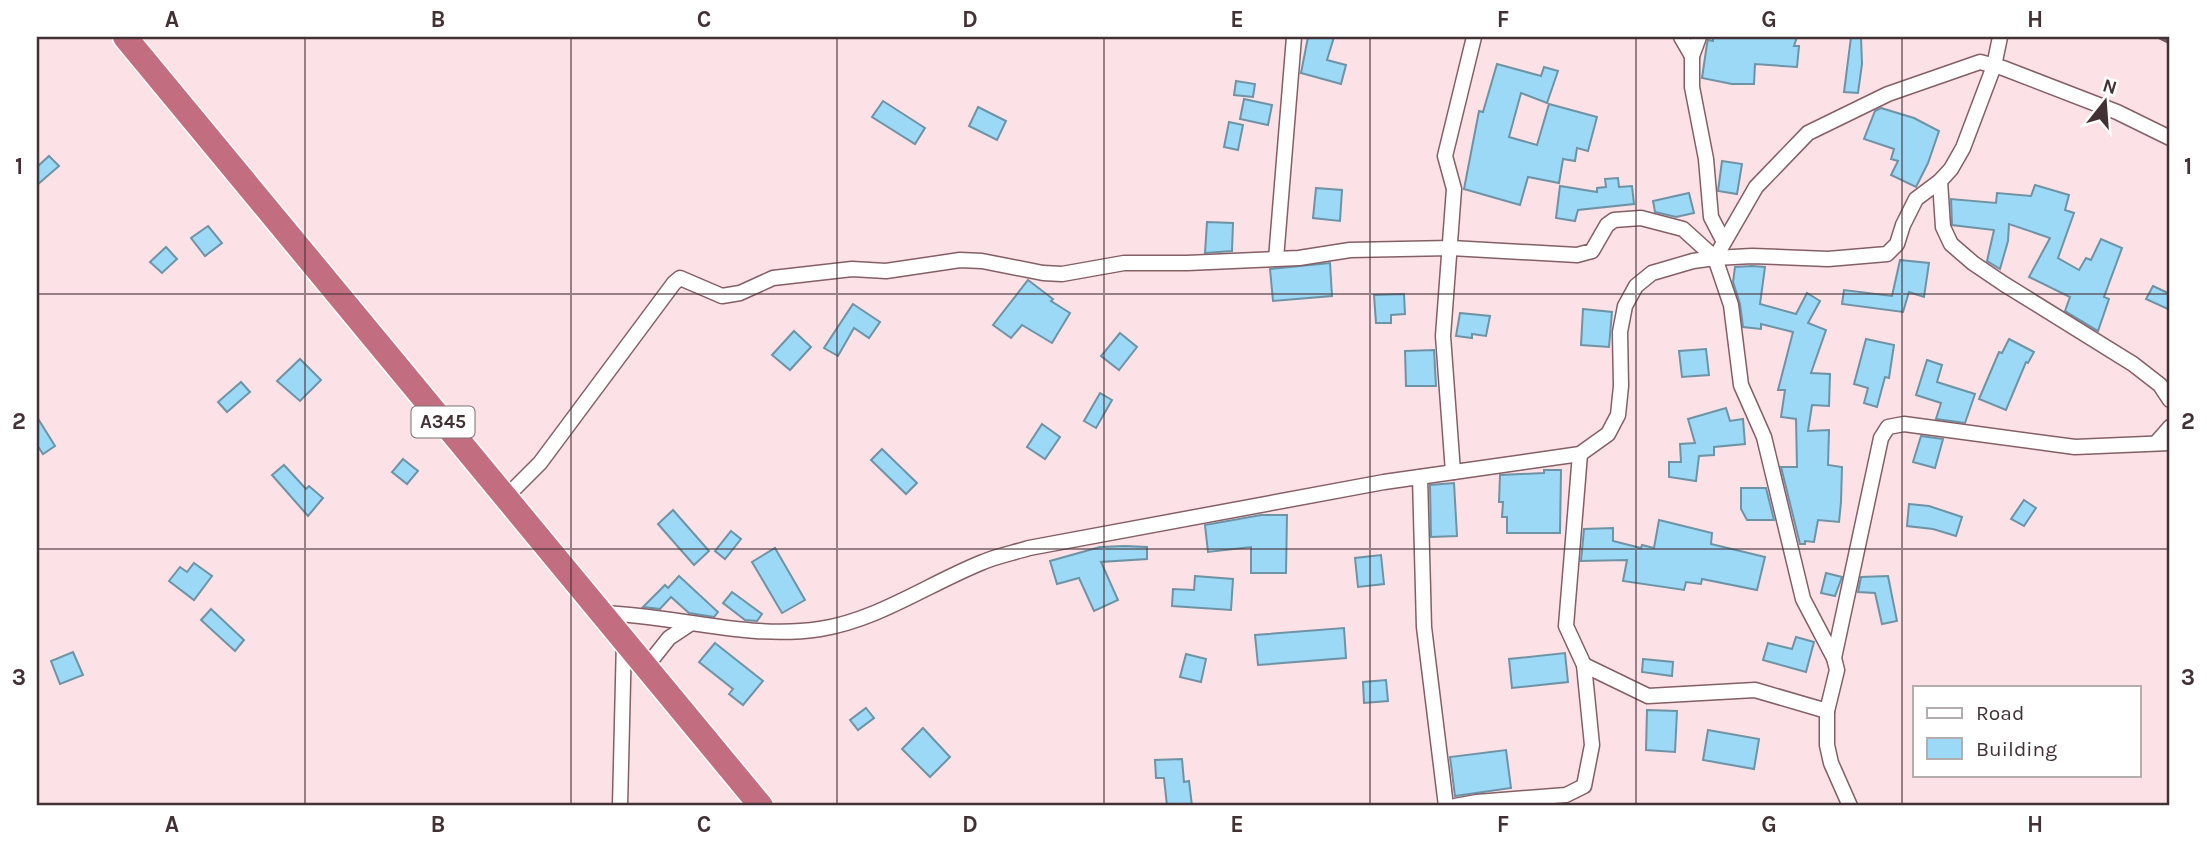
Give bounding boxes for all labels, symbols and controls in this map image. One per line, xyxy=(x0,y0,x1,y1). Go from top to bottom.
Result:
text: A xyxy=(165,6,179,33)
text: B xyxy=(431,6,445,33)
text: C xyxy=(697,6,711,33)
text: D xyxy=(962,6,978,33)
text: E xyxy=(1230,6,1244,33)
text: F xyxy=(1497,6,1509,33)
text: G xyxy=(1761,6,1777,33)
text: H xyxy=(2027,6,2043,33)
north arrow xyxy=(2070,66,2140,136)
text: N xyxy=(2100,74,2119,99)
text: 1 xyxy=(15,153,23,180)
text: 1 xyxy=(2184,153,2192,180)
road number: A345 xyxy=(412,406,474,438)
text: 2 xyxy=(12,408,26,435)
text: 2 xyxy=(2181,408,2195,435)
text: 3 xyxy=(12,664,26,691)
text: 3 xyxy=(2181,664,2195,691)
legend xyxy=(1913,686,2140,776)
text: Road xyxy=(1976,701,2024,725)
text: Building xyxy=(1976,737,2057,761)
text: A xyxy=(165,811,179,838)
text: B xyxy=(431,811,445,838)
text: C xyxy=(697,811,711,838)
text: D xyxy=(962,811,978,838)
text: E xyxy=(1230,811,1244,838)
text: F xyxy=(1497,811,1509,838)
text: G xyxy=(1761,811,1777,838)
text: H xyxy=(2027,811,2043,838)

